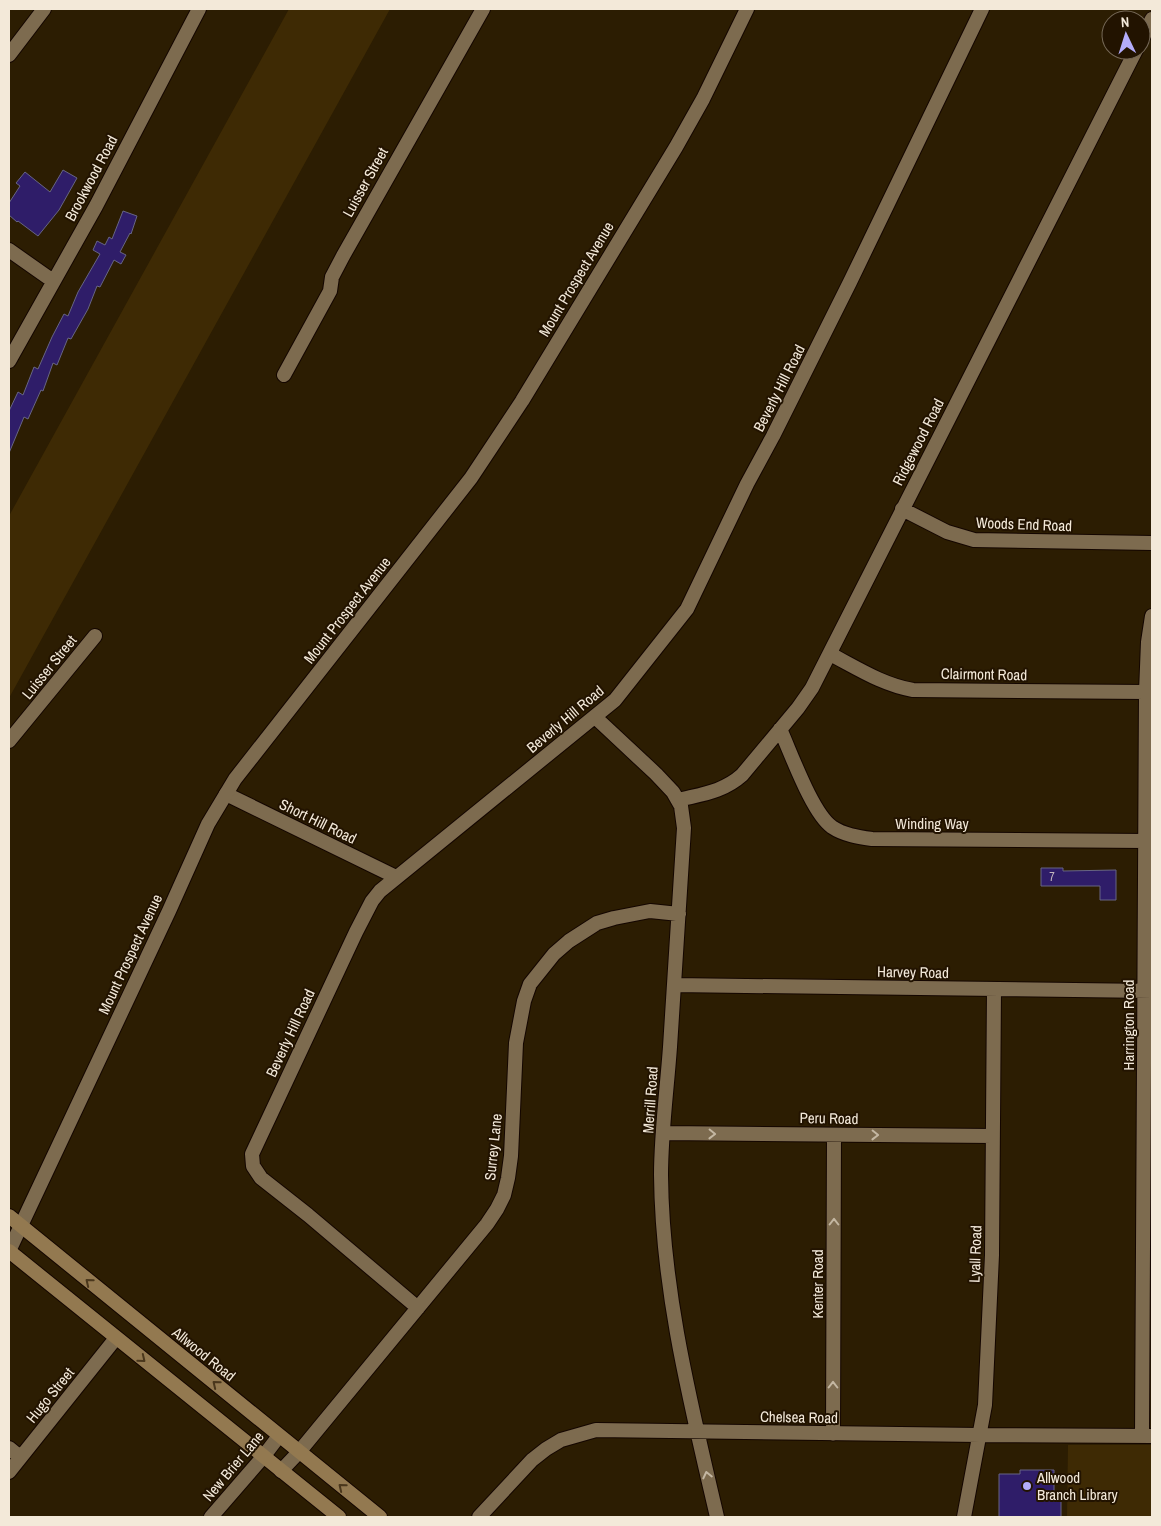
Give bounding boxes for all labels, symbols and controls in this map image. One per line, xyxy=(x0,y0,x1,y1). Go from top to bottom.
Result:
north arrow xyxy=(1101,10,1151,60)
text: N xyxy=(1120,13,1130,31)
street label: Brookwood Road xyxy=(60,131,122,225)
street label: Luisser Street xyxy=(337,143,393,221)
street label: Mount Prospect Avenue xyxy=(533,218,619,340)
street label: Beverly Hill Road xyxy=(748,341,810,435)
street label: Ridgewood Road xyxy=(887,395,949,489)
street label: Woods End Road xyxy=(976,512,1072,536)
street label: Mount Prospect Avenue xyxy=(299,552,396,668)
street label: Luisser Street xyxy=(17,630,82,703)
street label: Clairmont Road xyxy=(941,663,1027,685)
street label: Beverly Hill Road xyxy=(522,680,608,758)
street label: Short Hill Road xyxy=(276,793,360,849)
street label: Winding Way xyxy=(895,813,970,834)
house number: 7 xyxy=(1049,869,1055,885)
street label: Mount Prospect Avenue xyxy=(93,890,167,1018)
street label: Harvey Road xyxy=(877,961,949,983)
street label: Harrington Road xyxy=(1118,980,1139,1070)
street label: Beverly Hill Road xyxy=(260,986,320,1080)
street label: Merrill Road xyxy=(637,1066,663,1134)
street label: Peru Road xyxy=(799,1107,859,1129)
street label: Surrey Lane xyxy=(479,1112,507,1181)
one-way arrow xyxy=(709,1128,717,1139)
one-way arrow xyxy=(872,1130,879,1140)
one-way arrow xyxy=(829,1218,839,1226)
street label: Lyall Road xyxy=(964,1225,986,1283)
street label: Kenter Road xyxy=(807,1249,828,1319)
one-way arrow xyxy=(86,1278,95,1287)
street label: Allwood Road xyxy=(167,1321,240,1386)
one-way arrow xyxy=(136,1353,145,1361)
street label: Hugo Street xyxy=(21,1362,79,1427)
one-way arrow xyxy=(212,1381,221,1390)
one-way arrow xyxy=(828,1381,838,1388)
street label: Chelsea Road xyxy=(760,1406,838,1428)
street label: New Brier Lane xyxy=(197,1426,269,1505)
place label: Allwood Branch Library xyxy=(1036,1467,1119,1505)
one-way arrow xyxy=(702,1470,713,1479)
marker: Allwood Branch Library xyxy=(1021,1480,1033,1492)
one-way arrow xyxy=(339,1484,348,1492)

